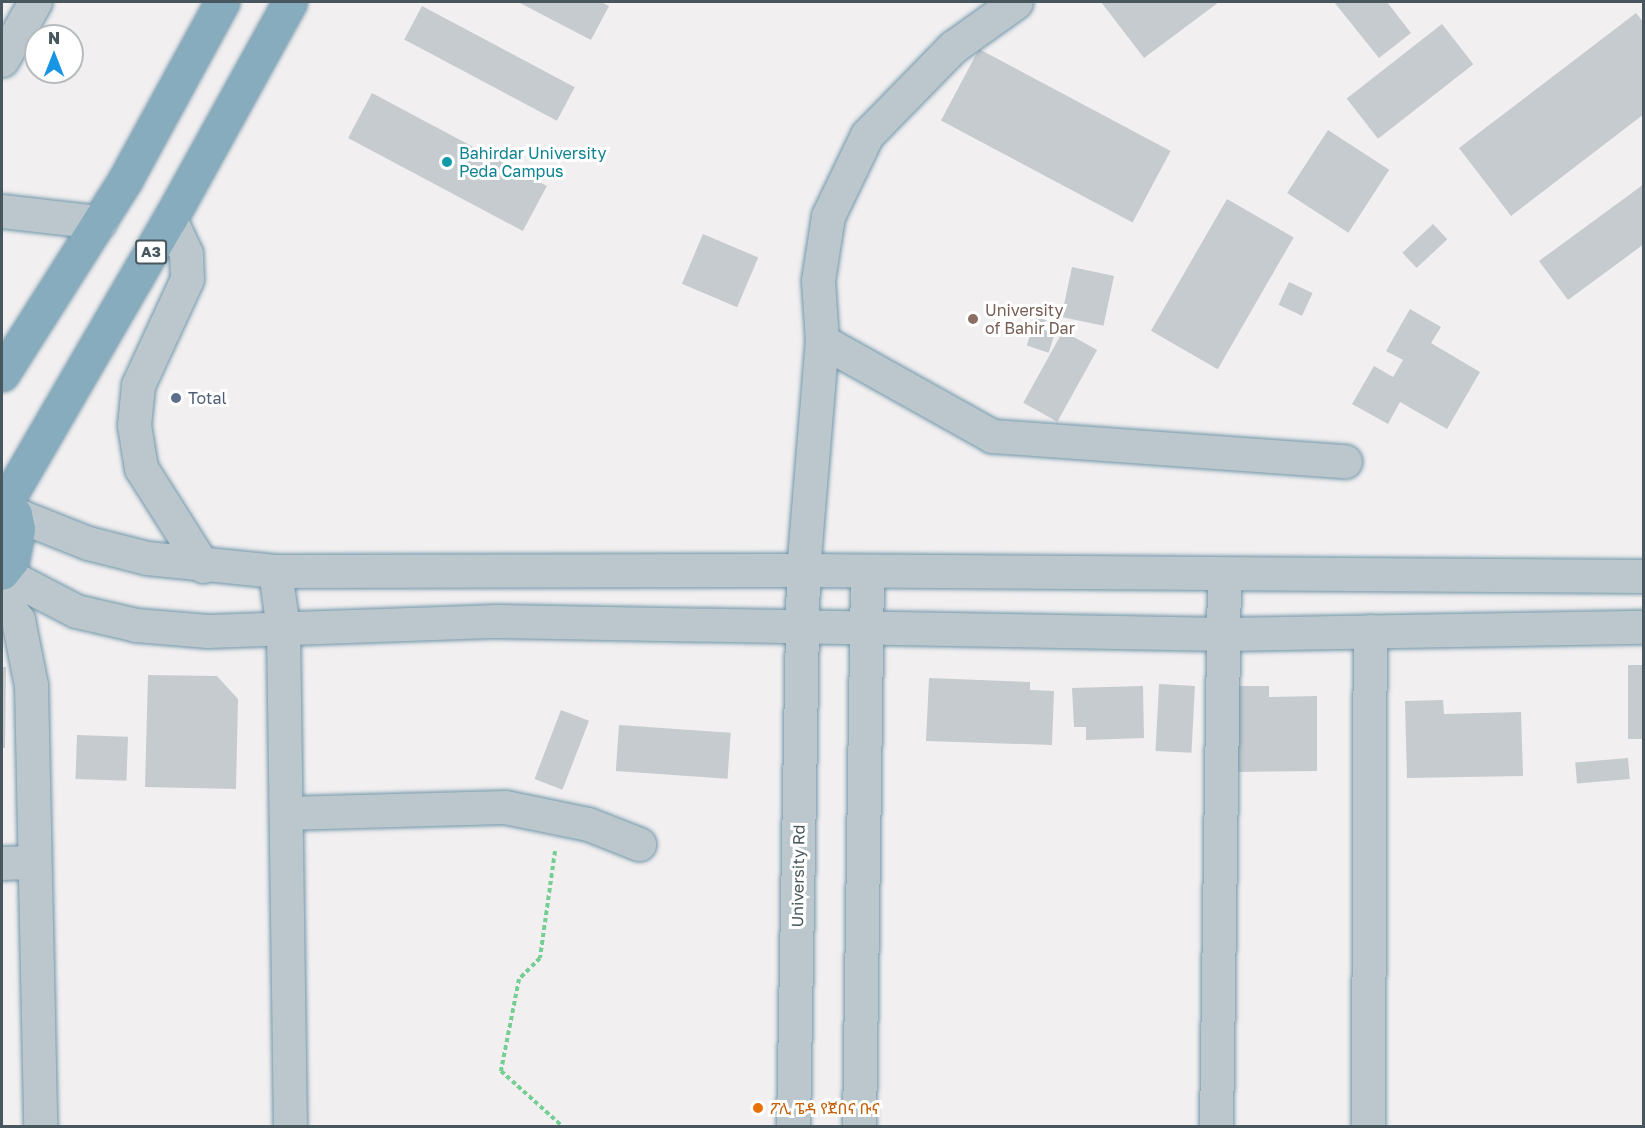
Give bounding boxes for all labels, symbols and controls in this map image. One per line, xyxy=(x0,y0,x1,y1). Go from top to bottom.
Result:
north arrow xyxy=(24,24,84,84)
text: N xyxy=(48,28,60,48)
place label: Bahirdar University Peda Campus xyxy=(459,143,607,181)
marker: Bahirdar University Peda Campus xyxy=(440,155,454,169)
road number: A3 xyxy=(134,240,168,264)
place label: University of Bahir Dar xyxy=(985,300,1075,338)
marker: University of Bahir Dar xyxy=(966,312,980,326)
place label: Total xyxy=(188,388,227,408)
marker: Total xyxy=(169,391,183,405)
street label: University Rd xyxy=(788,824,808,928)
place label: ፖሊ ፔዳ የጀበና ቡና xyxy=(770,1098,880,1118)
marker: ፖሊ ፔዳ የጀበና ቡና xyxy=(751,1101,765,1115)

